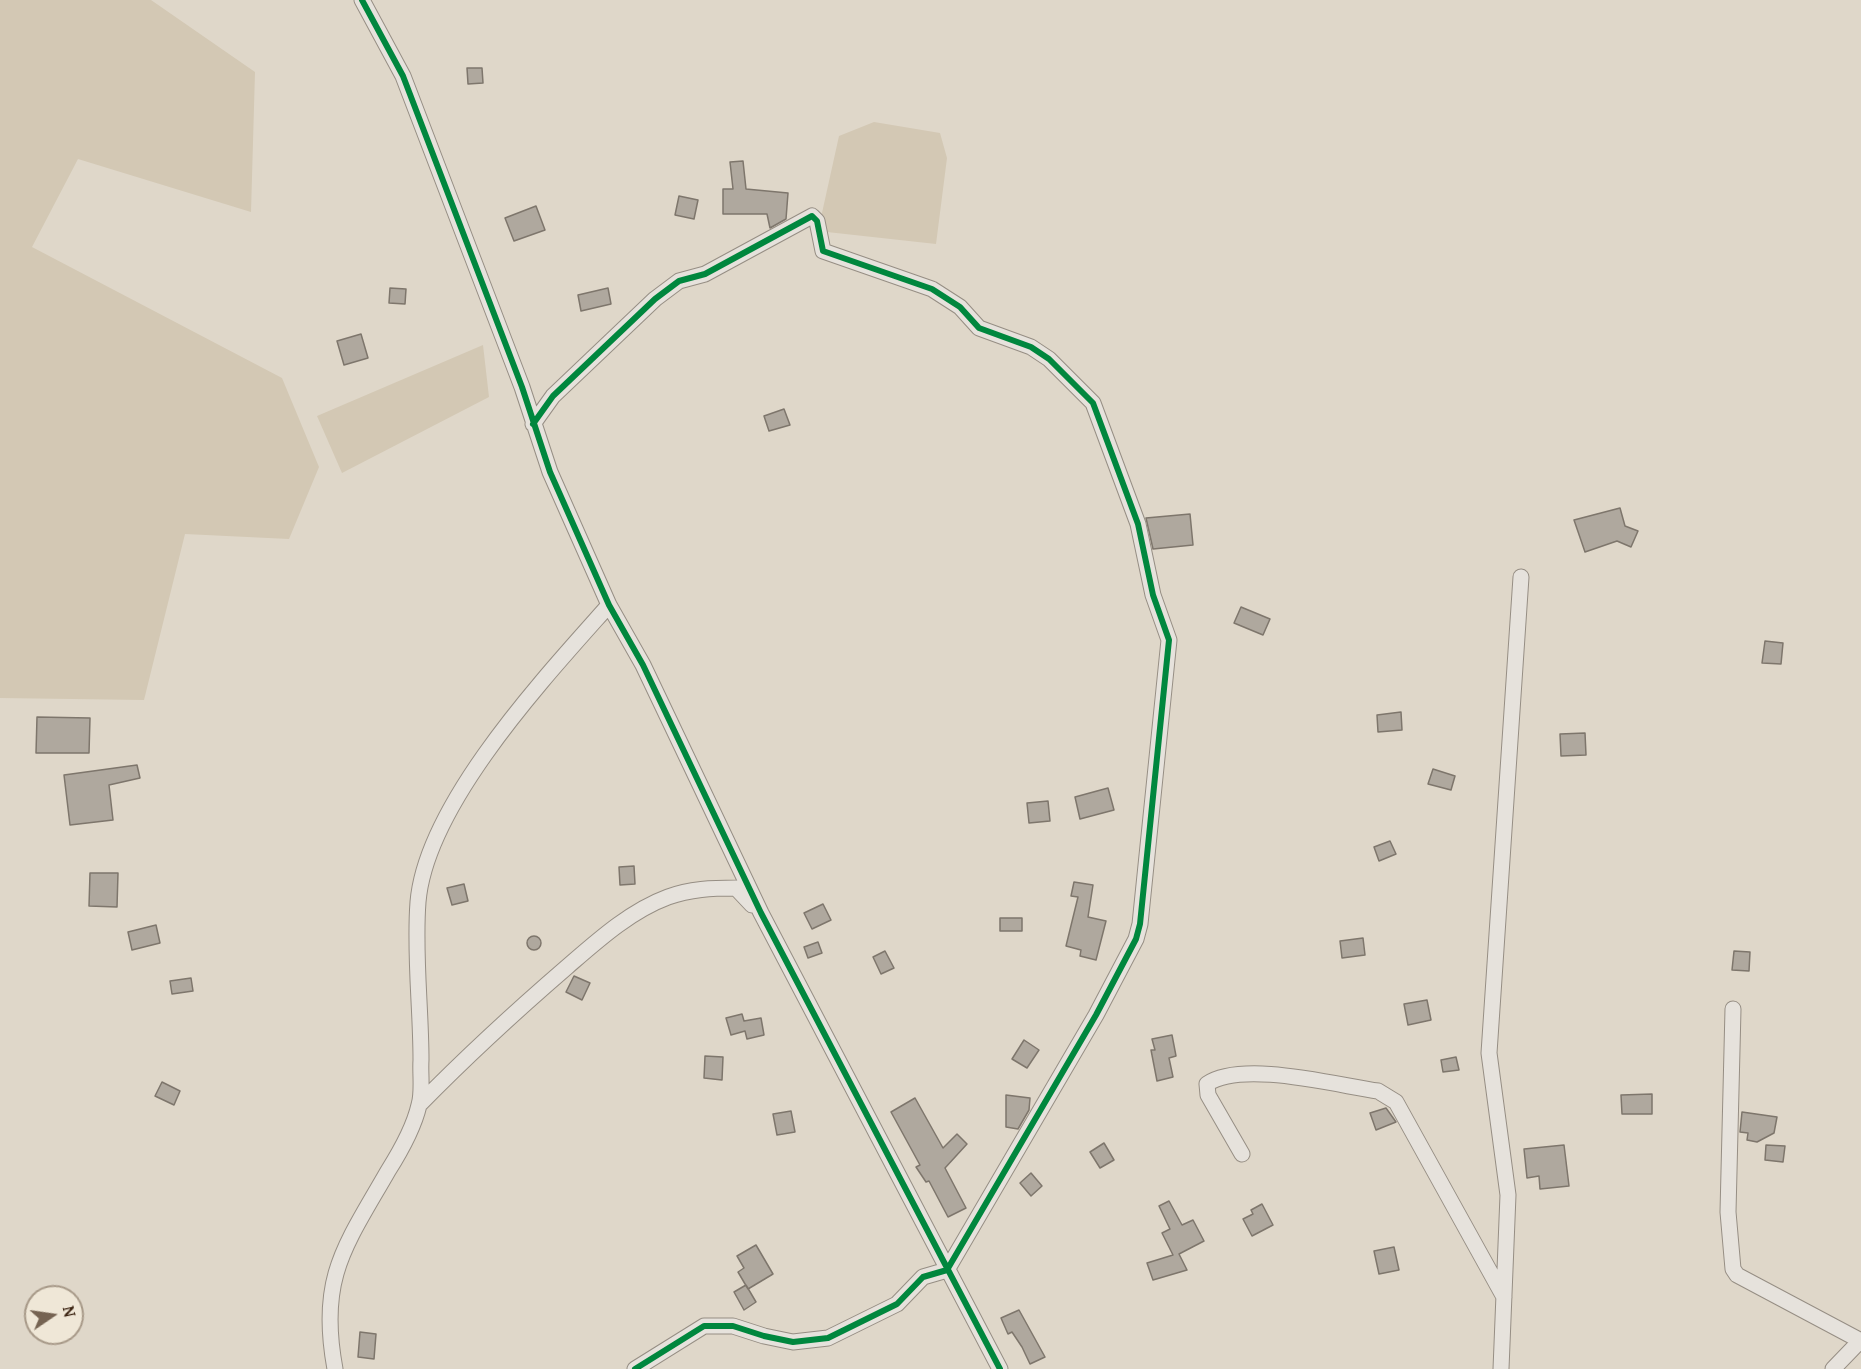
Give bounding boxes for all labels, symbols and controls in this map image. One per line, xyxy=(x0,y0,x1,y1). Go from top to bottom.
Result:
north arrow xyxy=(24,1285,84,1345)
text: N xyxy=(57,1303,82,1319)

